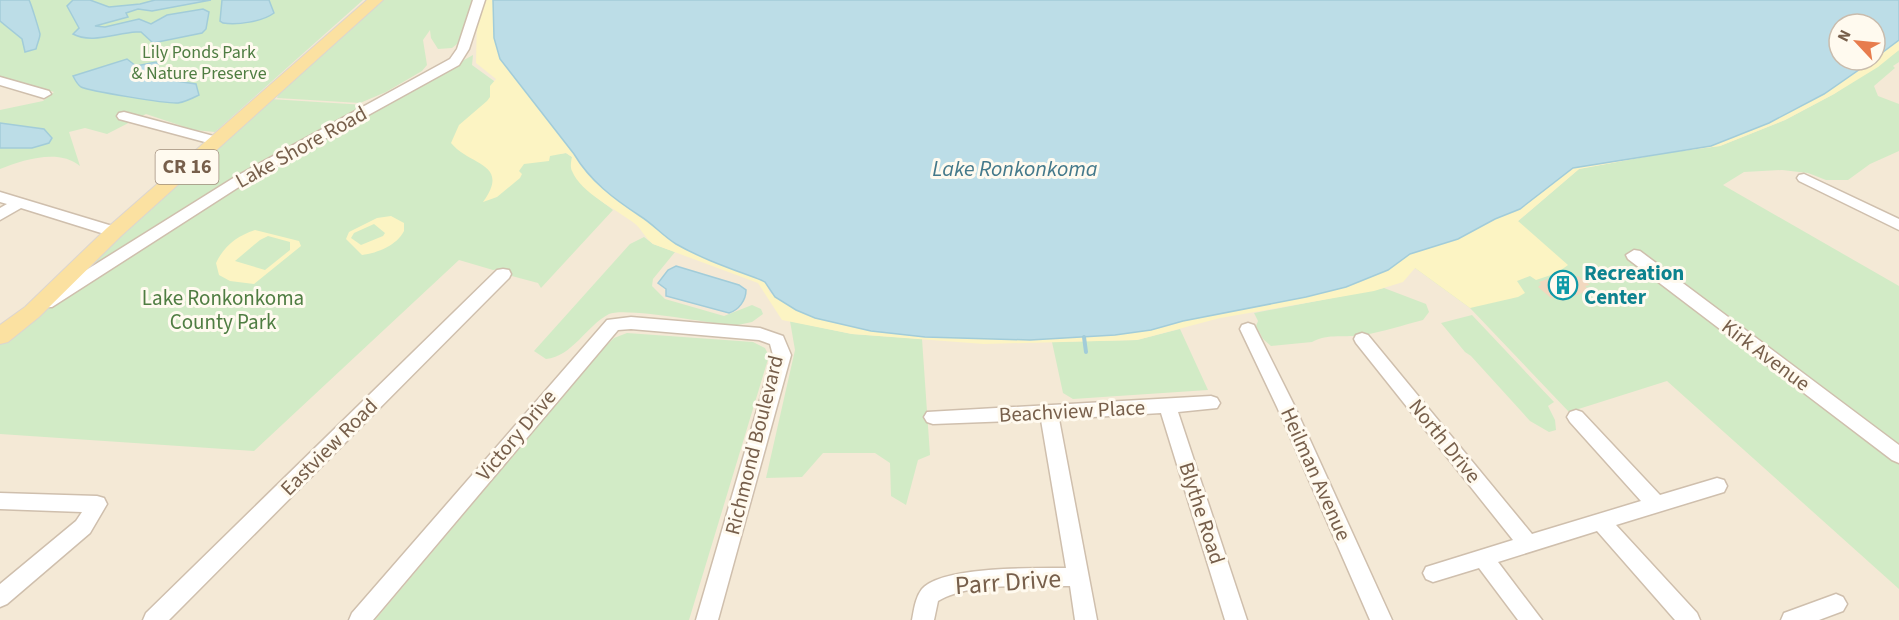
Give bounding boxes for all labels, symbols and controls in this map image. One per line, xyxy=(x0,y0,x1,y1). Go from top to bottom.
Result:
north arrow xyxy=(1827,12,1887,72)
text: N xyxy=(1832,26,1857,45)
park label: Lily Ponds Park & Nature Preserve xyxy=(131,40,267,86)
street label: Lake Shore Road xyxy=(230,98,372,196)
road number: CR 16 xyxy=(156,150,219,184)
water label: Lake Ronkonkoma xyxy=(932,153,1098,185)
place label: Recreation Center xyxy=(1584,258,1684,312)
building icon: Recreation Center xyxy=(1547,269,1579,301)
park label: Lake Ronkonkoma County Park xyxy=(142,283,304,337)
street label: Kirk Avenue xyxy=(1715,312,1817,398)
street label: Richmond Boulevard xyxy=(717,352,791,538)
street label: Victory Drive xyxy=(469,383,563,487)
street label: Eastview Road xyxy=(273,391,385,503)
street label: Beachview Place xyxy=(998,392,1146,430)
street label: North Drive xyxy=(1402,393,1488,489)
street label: Heilman Avenue xyxy=(1273,403,1359,545)
street label: Blythe Road xyxy=(1171,458,1233,568)
street label: Parr Drive xyxy=(954,560,1062,604)

